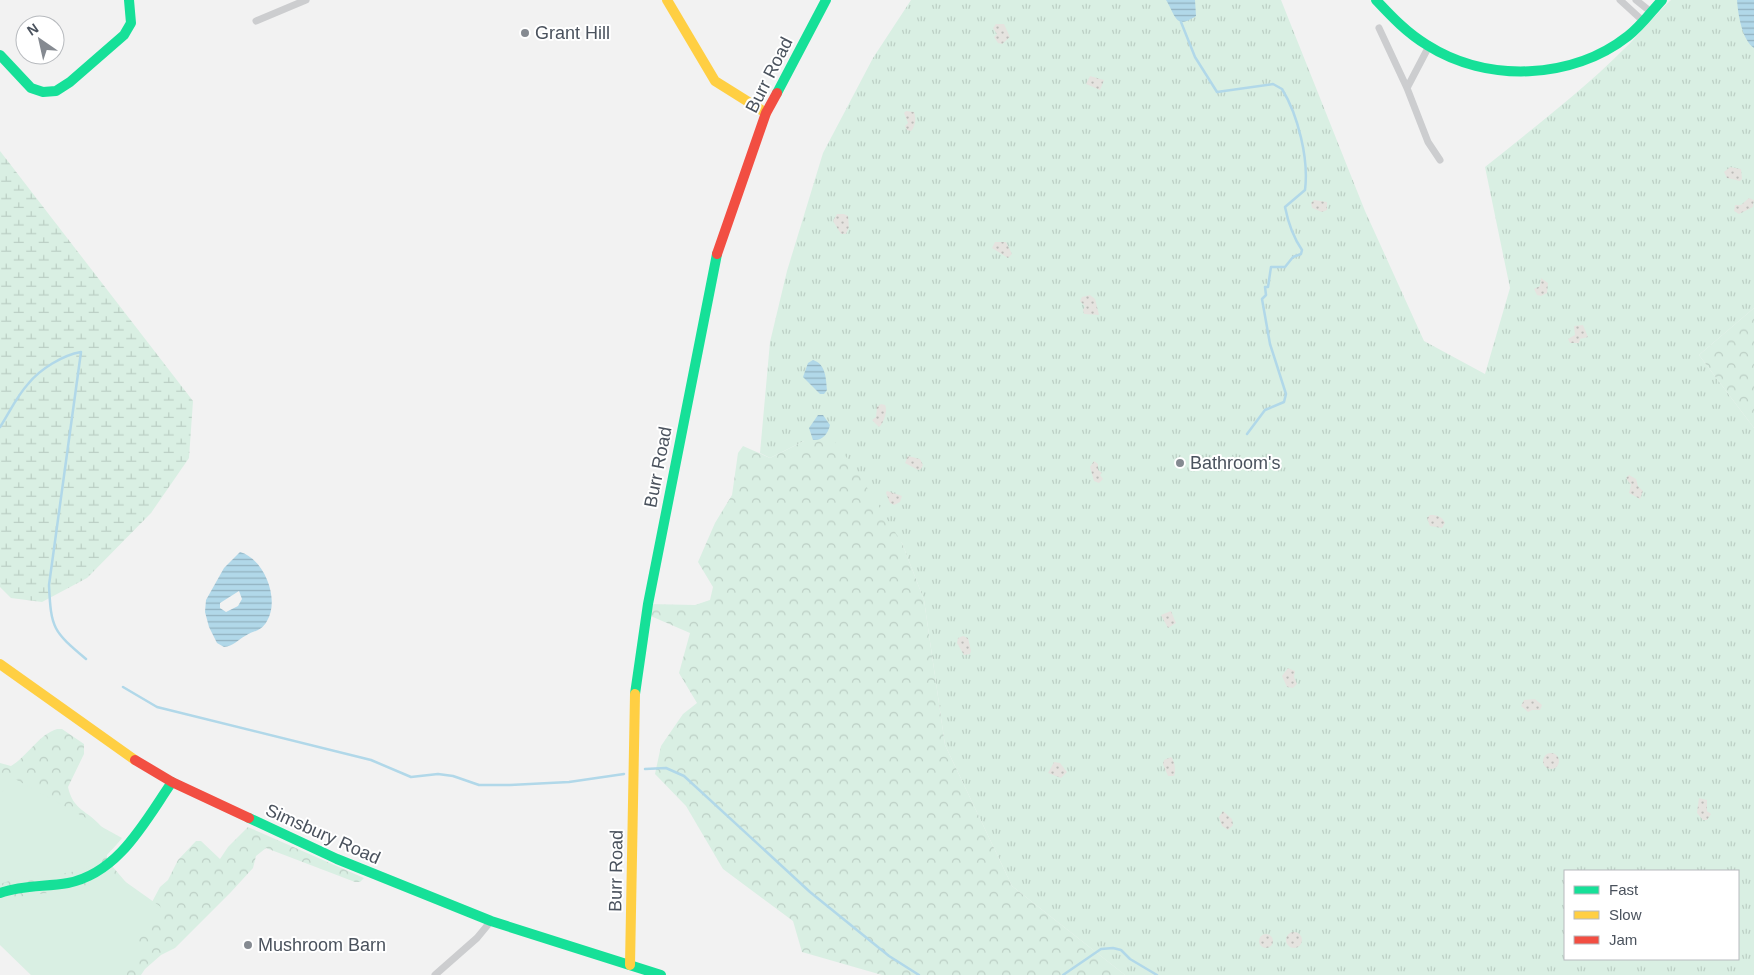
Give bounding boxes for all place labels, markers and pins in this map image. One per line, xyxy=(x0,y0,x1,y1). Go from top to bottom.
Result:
place label: Grant Hill xyxy=(535,23,610,43)
marker: Grant Hill xyxy=(519,27,531,39)
place label: Bathroom's xyxy=(1190,453,1280,473)
marker: Bathroom's xyxy=(1174,457,1186,469)
place label: Mushroom Barn xyxy=(258,935,386,955)
marker: Mushroom Barn xyxy=(242,939,254,951)

